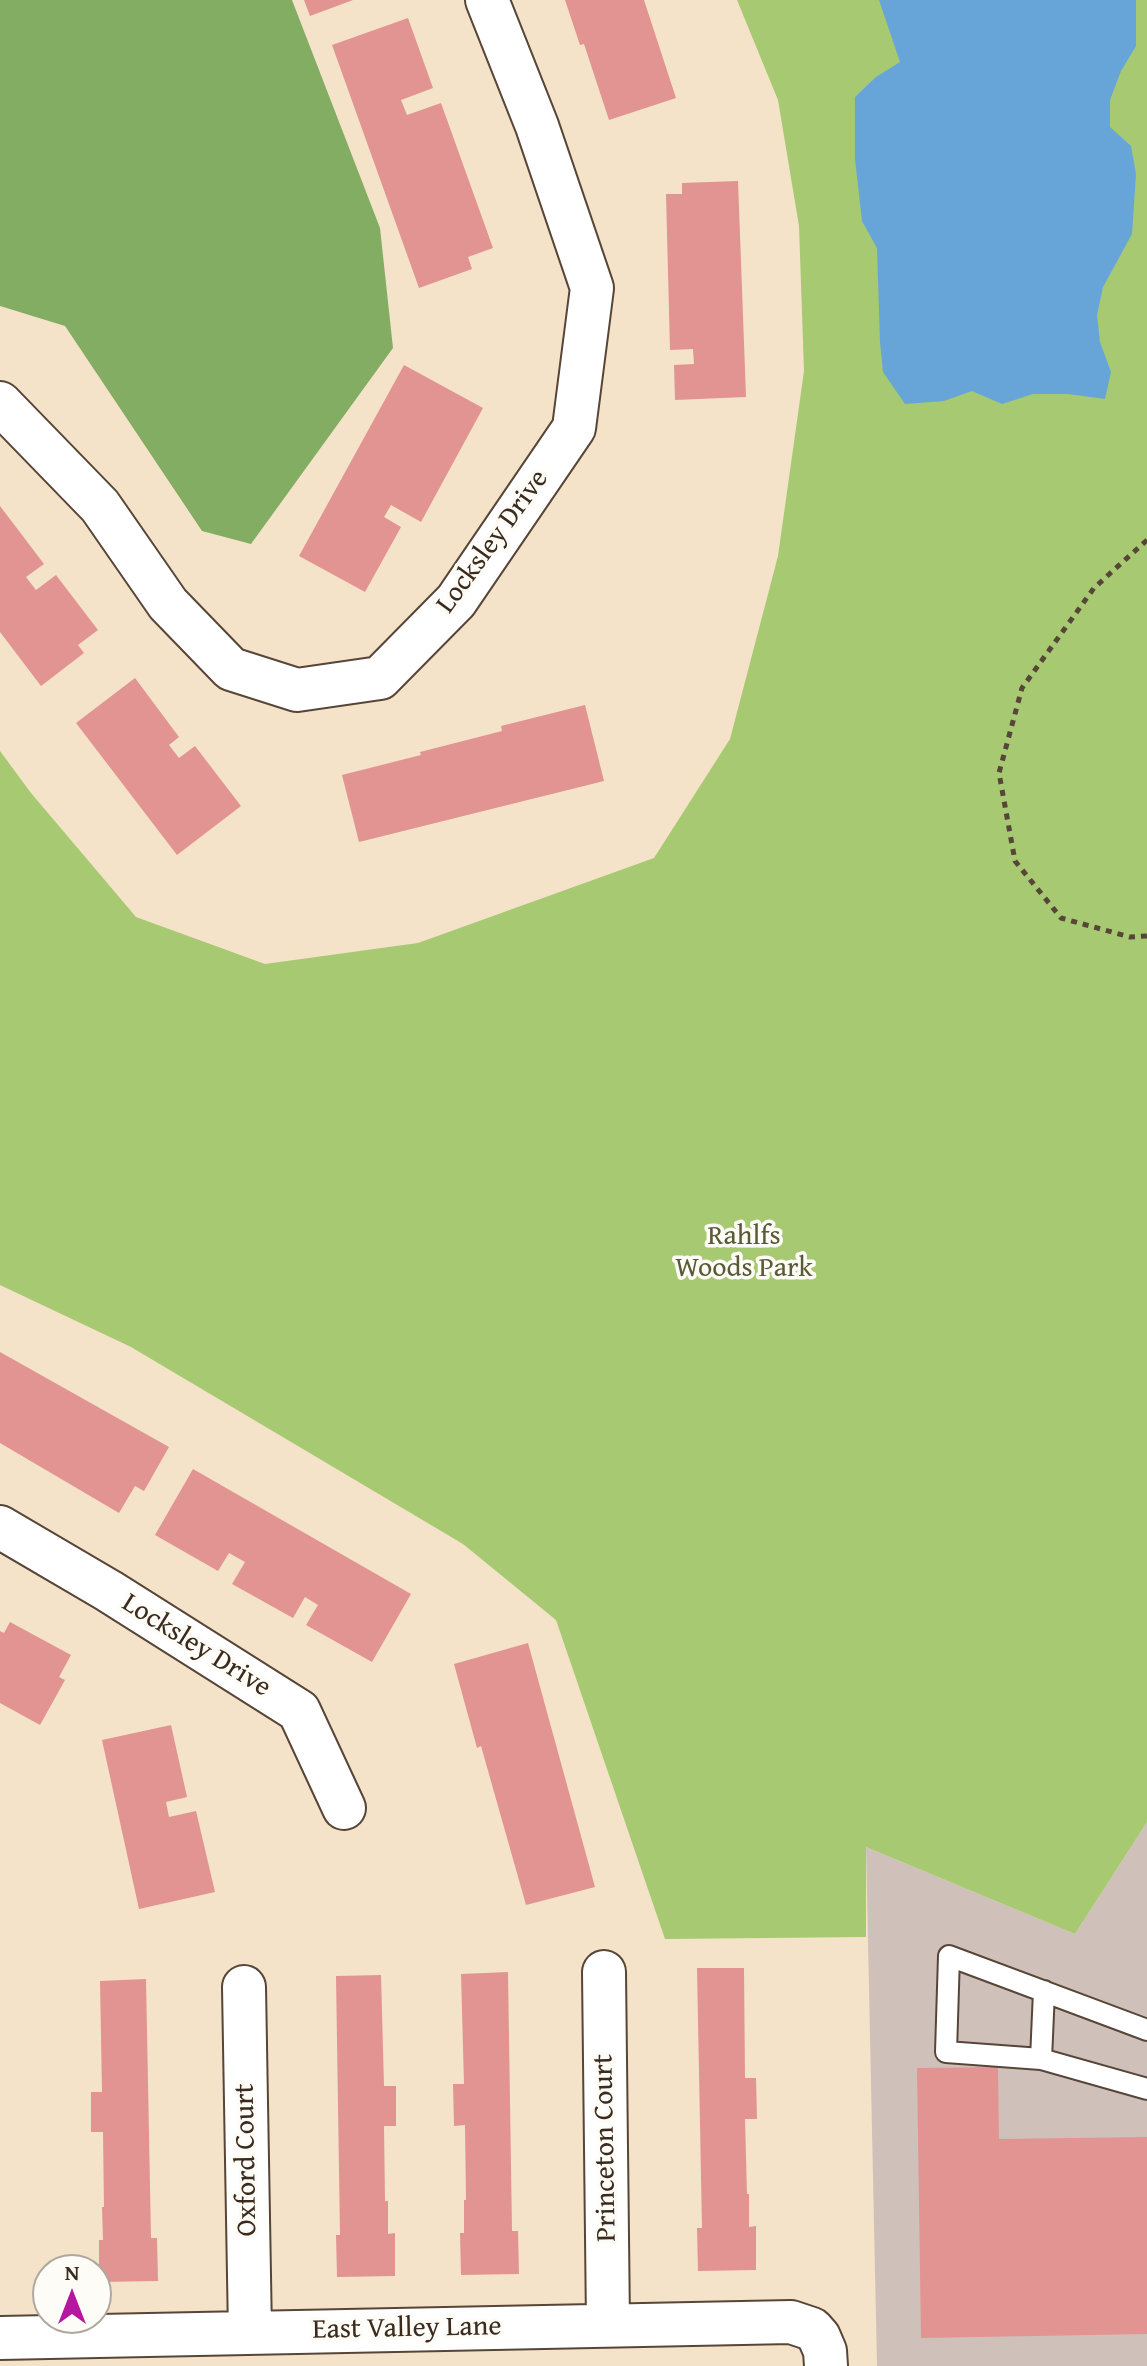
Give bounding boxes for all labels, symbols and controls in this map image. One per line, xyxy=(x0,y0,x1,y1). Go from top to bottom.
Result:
street label: Locksley Drive xyxy=(430,464,556,620)
park label: Rahlfs Woods Park xyxy=(675,1220,813,1286)
street label: Locksley Drive xyxy=(115,1587,277,1705)
street label: Princeton Court xyxy=(588,2054,624,2242)
street label: Oxford Court xyxy=(229,2083,265,2237)
north arrow xyxy=(32,2254,112,2334)
text: N xyxy=(65,2256,79,2288)
street label: East Valley Lane xyxy=(312,2311,502,2347)

